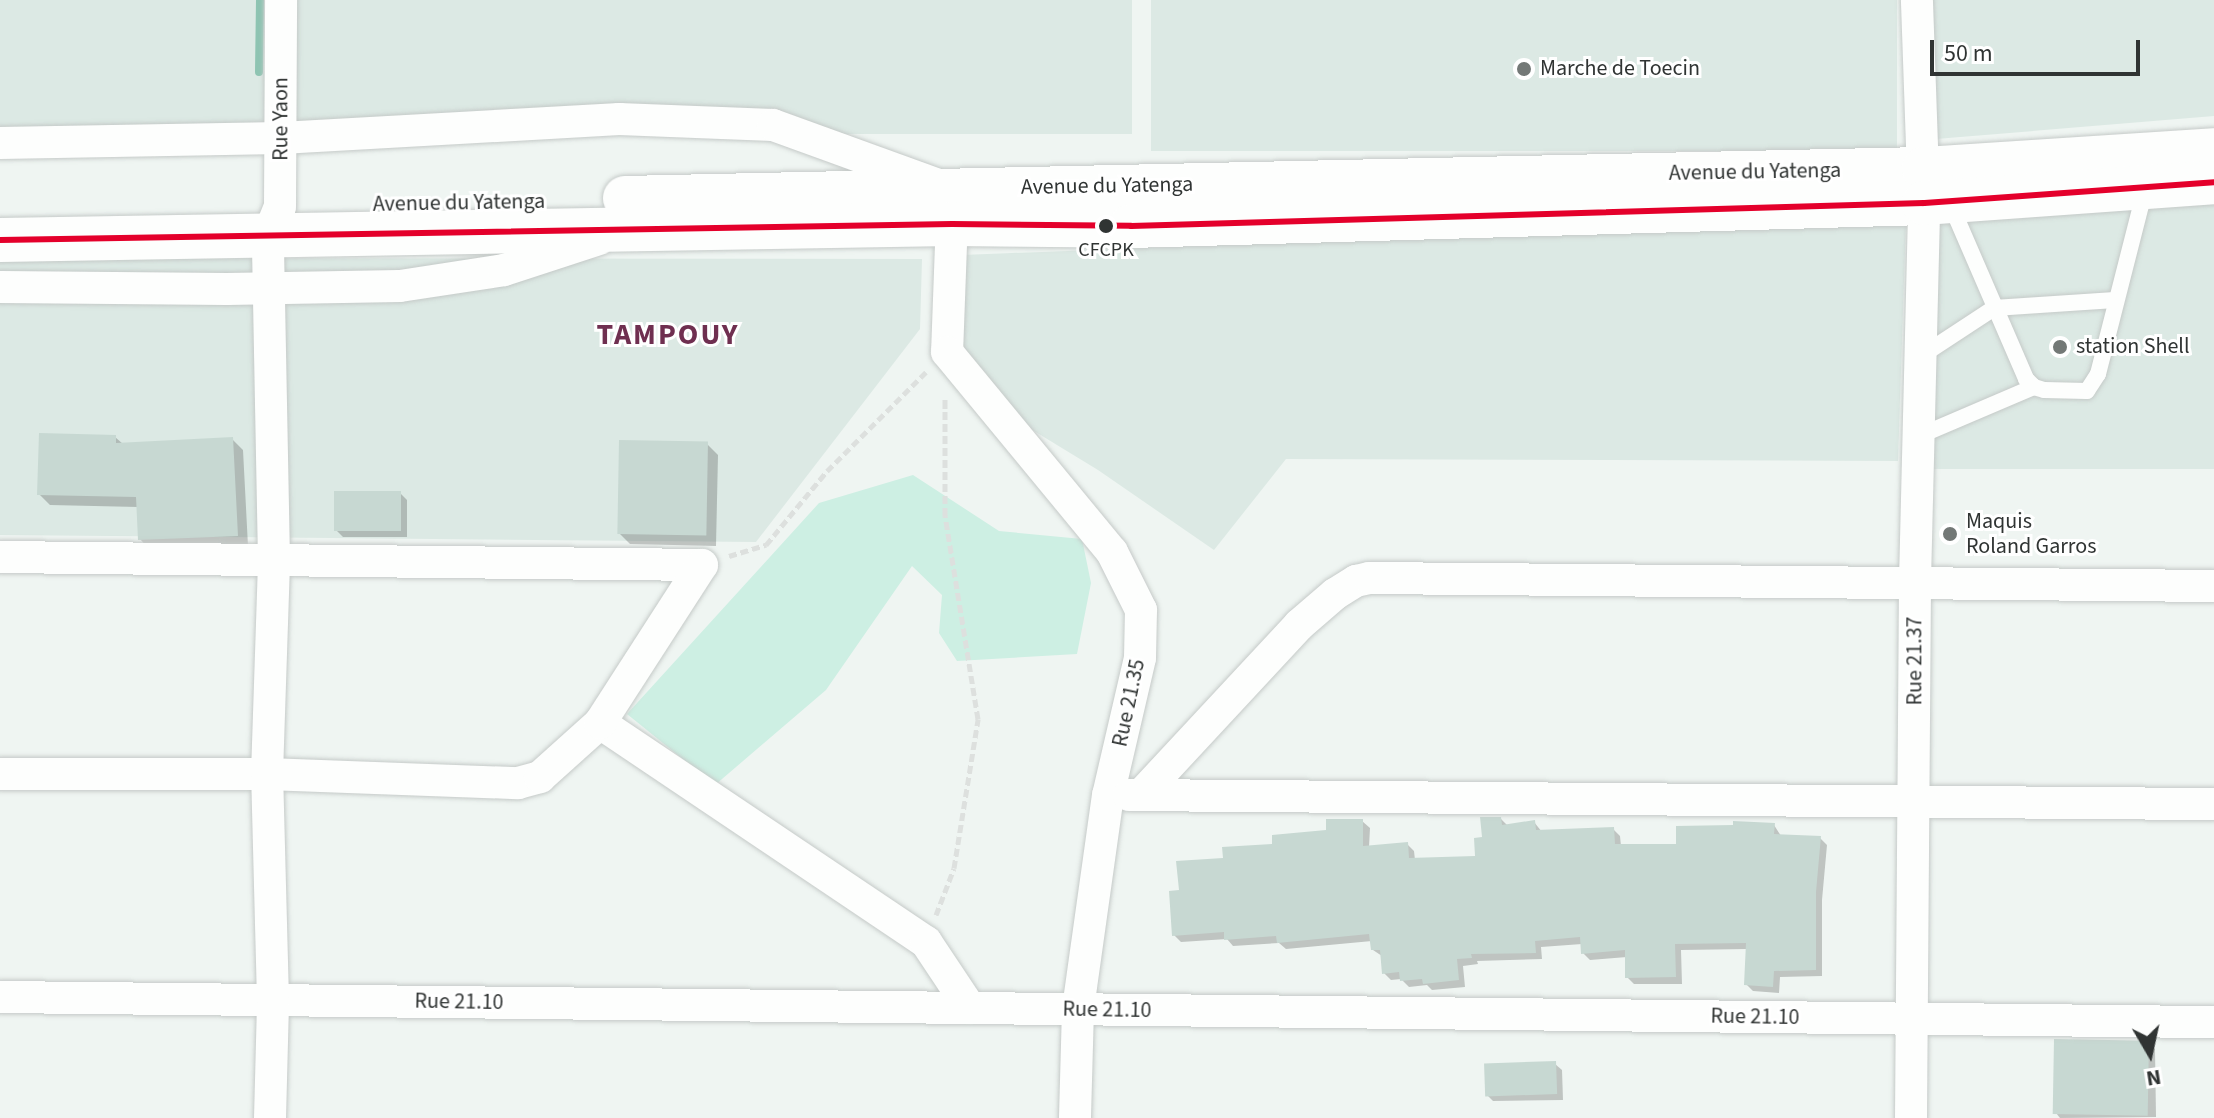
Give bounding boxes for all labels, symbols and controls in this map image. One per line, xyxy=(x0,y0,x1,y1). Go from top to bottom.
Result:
scale bar xyxy=(1934,24,2144,74)
text: 50 m xyxy=(1944,36,1993,71)
place label: Marche de Toecin xyxy=(1540,56,1700,82)
marker: Marche de Toecin xyxy=(1515,60,1533,78)
street label: Rue Yaon xyxy=(268,77,294,161)
street label: Avenue du Yatenga xyxy=(1669,157,1841,187)
street label: Avenue du Yatenga xyxy=(1021,171,1193,201)
street label: Avenue du Yatenga xyxy=(373,188,545,218)
marker: CFCPK xyxy=(1098,218,1114,234)
place label: CFCPK xyxy=(1078,238,1134,262)
district label: TAMPOUY xyxy=(596,317,740,353)
place label: station Shell xyxy=(2076,334,2190,360)
marker: station Shell xyxy=(2051,338,2069,356)
place label: Maquis Roland Garros xyxy=(1966,508,2096,560)
marker: Maquis Roland Garros xyxy=(1941,525,1959,543)
street label: Rue 21.37 xyxy=(1902,616,1928,706)
street label: Rue 21.35 xyxy=(1107,657,1151,749)
street label: Rue 21.10 xyxy=(414,988,504,1016)
street label: Rue 21.10 xyxy=(1062,996,1152,1024)
street label: Rue 21.10 xyxy=(1710,1003,1800,1031)
north arrow xyxy=(2110,1014,2190,1094)
text: N xyxy=(2144,1061,2163,1095)

